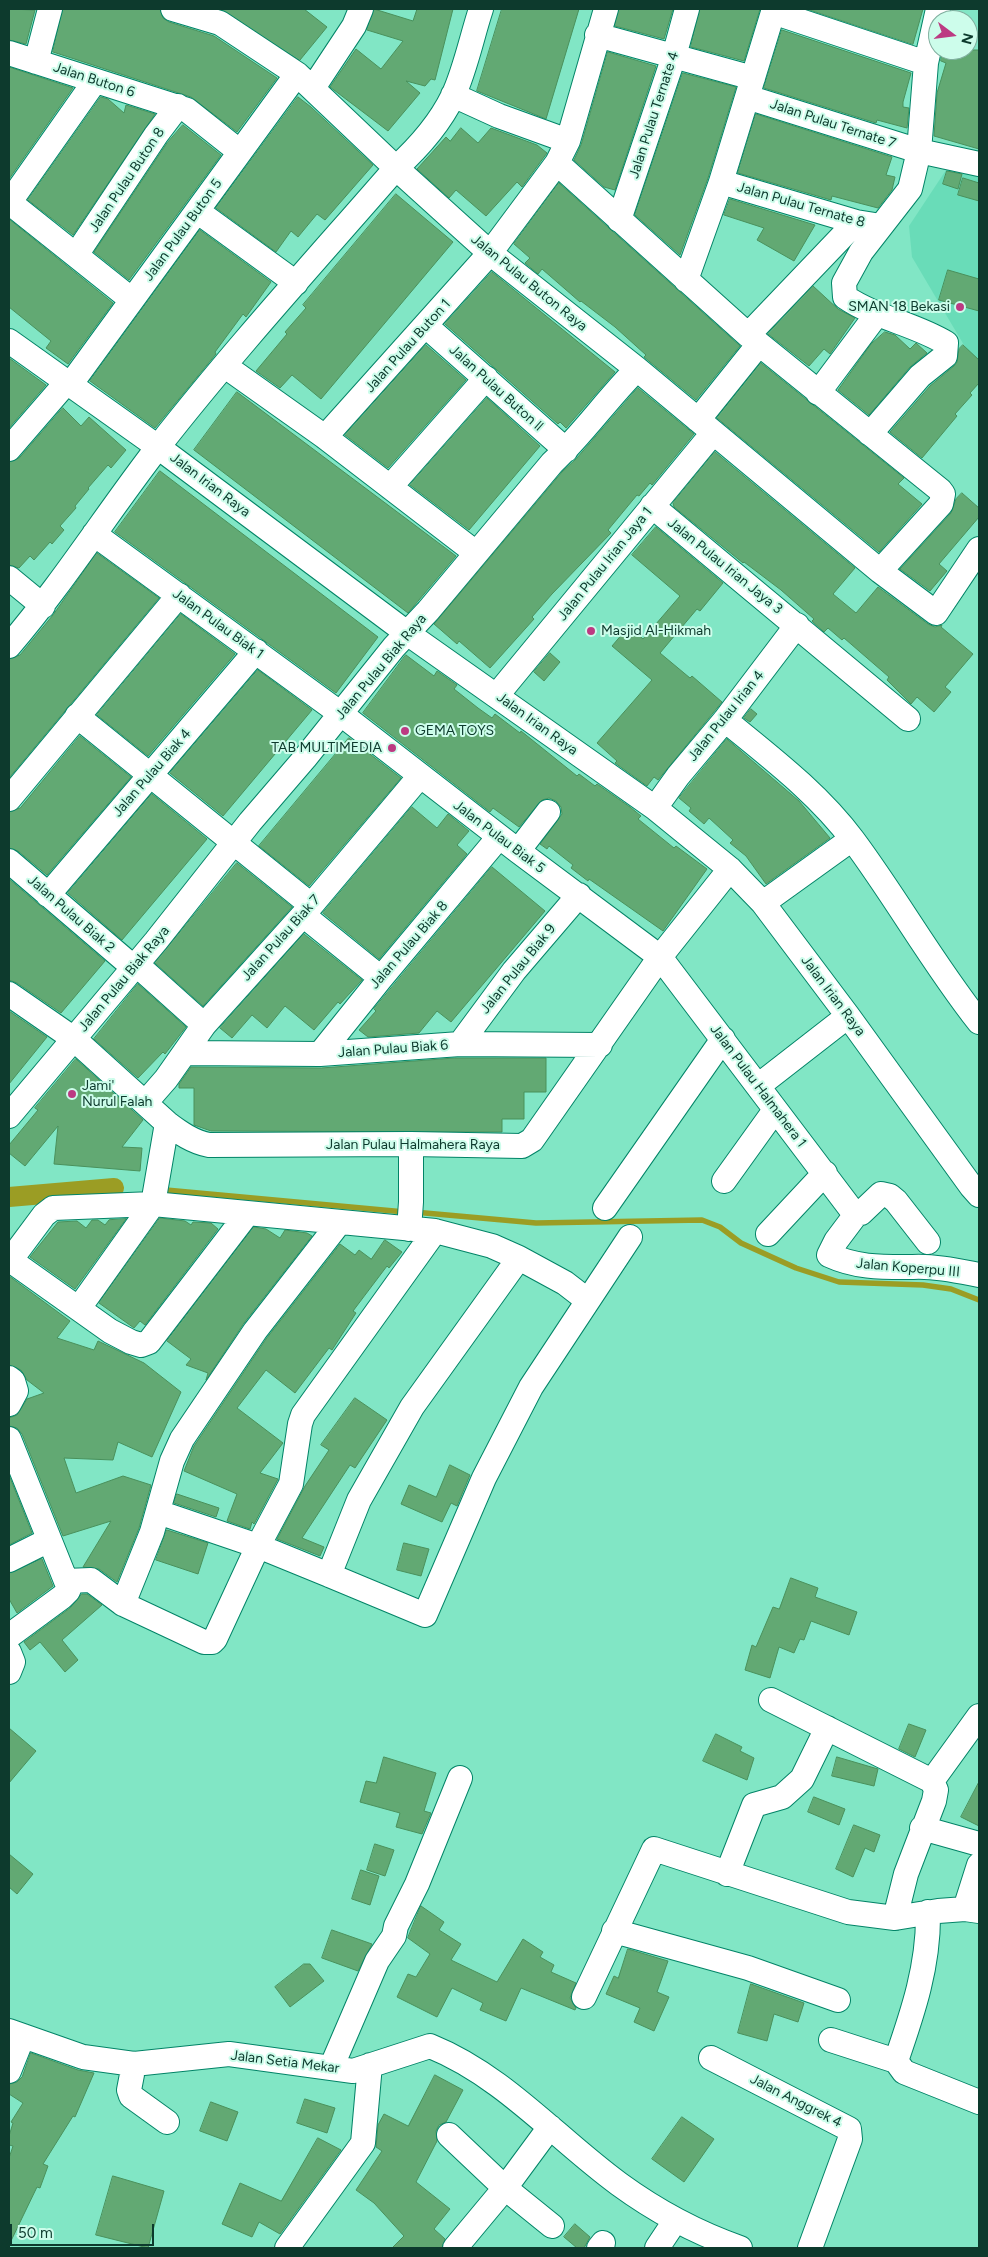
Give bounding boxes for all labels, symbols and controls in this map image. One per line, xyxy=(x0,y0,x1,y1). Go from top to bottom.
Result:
north arrow xyxy=(928,10,978,60)
text: N xyxy=(957,31,977,46)
street label: Jalan Pulau Ternate 4 xyxy=(626,49,682,181)
street label: Jalan Buton 6 xyxy=(51,59,137,101)
street label: Jalan Pulau Ternate 7 xyxy=(768,96,898,152)
street label: Jalan Pulau Buton 8 xyxy=(86,124,168,236)
street label: Jalan Pulau Buton 5 xyxy=(140,176,226,284)
street label: Jalan Pulau Ternate 8 xyxy=(735,179,867,231)
street label: Jalan Pulau Buton Raya xyxy=(468,231,590,335)
street label: Jalan Pulau Buton 1 xyxy=(362,296,454,396)
place label: SMAN 18 Bekasi xyxy=(848,299,950,315)
marker: SMAN 18 Bekasi xyxy=(954,301,966,313)
street label: Jalan Pulau Buton ll xyxy=(446,341,546,435)
street label: Jalan Irian Raya xyxy=(167,449,253,521)
street label: Jalan Pulau Irian Jaya 1 xyxy=(554,504,656,624)
street label: Jalan Pulau Irian Jaya 3 xyxy=(664,514,786,618)
street label: Jalan Pulau Biak 1 xyxy=(169,585,267,663)
street label: Jalan Pulau Biak Raya xyxy=(332,611,430,723)
place label: Masjid Al-Hikmah xyxy=(601,623,711,639)
marker: Masjid Al-Hikmah xyxy=(585,625,597,637)
street label: Jalan Pulau Irian 4 xyxy=(684,667,768,765)
street label: Jalan Irian Raya xyxy=(493,689,581,759)
place label: GEMA TOYS xyxy=(415,723,494,739)
marker: GEMA TOYS xyxy=(399,725,411,737)
street label: Jalan Pulau Biak 4 xyxy=(109,726,195,820)
place label: TAB MULTIMEDIA xyxy=(271,740,382,756)
marker: TAB MULTIMEDIA xyxy=(386,742,398,754)
street label: Jalan Pulau Biak 5 xyxy=(450,797,548,877)
street label: Jalan Pulau Biak 2 xyxy=(24,872,118,956)
street label: Jalan Pulau Biak 7 xyxy=(238,892,324,984)
street label: Jalan Pulau Biak 8 xyxy=(366,898,452,992)
street label: Jalan Pulau Biak 9 xyxy=(477,921,559,1017)
street label: Jalan Pulau Biak Raya xyxy=(75,923,173,1035)
street label: Jalan Irian Raya xyxy=(797,953,869,1039)
street label: Jalan Pulau Halmahera 1 xyxy=(706,1021,810,1151)
street label: Jalan Pulau Biak 6 xyxy=(337,1037,449,1061)
place label: Jami' Nurul Falah xyxy=(82,1078,152,1110)
marker: Jami' Nurul Falah xyxy=(66,1088,78,1100)
street label: Jalan Pulau Halmahera Raya xyxy=(326,1137,500,1153)
street label: Jalan Koperpu III xyxy=(855,1255,961,1281)
street label: Jalan Setia Mekar xyxy=(230,2047,340,2077)
street label: Jalan Anggrek 4 xyxy=(747,2071,845,2131)
scale bar xyxy=(12,2214,156,2246)
text: 50 m xyxy=(18,2224,53,2242)

